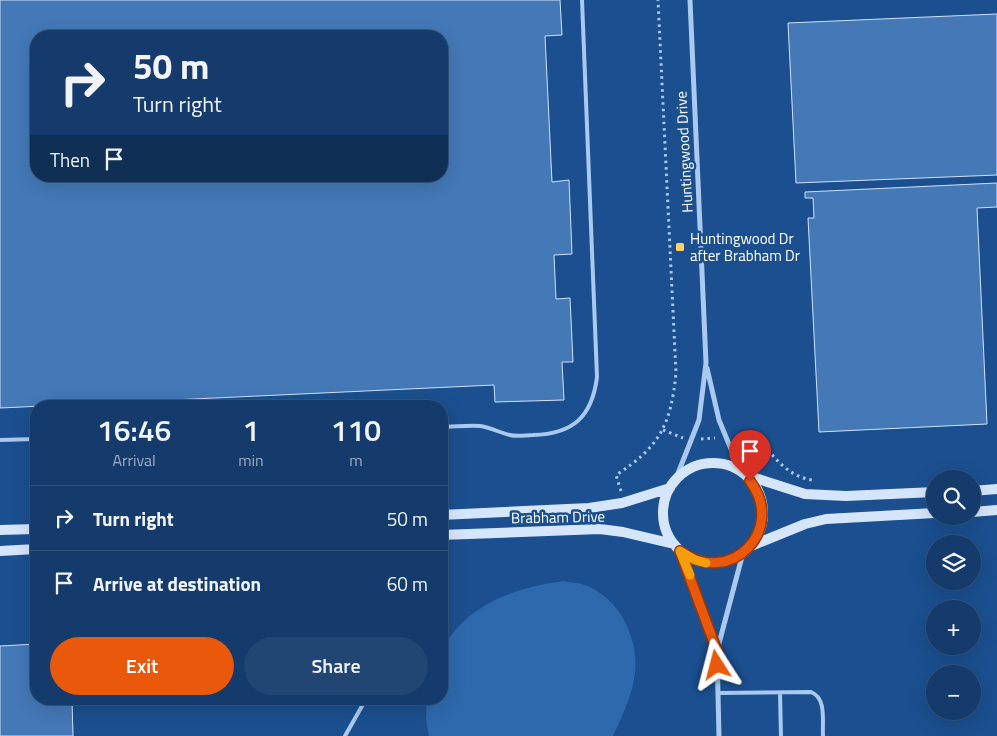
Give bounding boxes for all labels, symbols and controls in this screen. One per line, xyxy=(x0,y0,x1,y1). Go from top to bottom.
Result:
text: 50 m xyxy=(133,39,209,93)
icon: right xyxy=(50,50,115,115)
text: Turn right xyxy=(133,87,222,121)
street label: Huntingwood Drive xyxy=(669,91,699,213)
text: Then xyxy=(50,145,90,174)
icon: arrive xyxy=(100,145,128,173)
place label: Huntingwood Dr after Brabham Dr xyxy=(690,227,800,267)
marker: Huntingwood Dr after Brabham Dr xyxy=(674,241,686,253)
text: 16:46 xyxy=(97,407,171,453)
text: 1 xyxy=(243,407,259,453)
text: 110 xyxy=(331,407,381,453)
pin xyxy=(729,430,771,481)
icon: arrive xyxy=(736,437,764,465)
text: Arrival xyxy=(112,448,156,472)
text: min xyxy=(238,448,264,472)
text: m xyxy=(349,448,363,472)
map controls xyxy=(926,470,981,720)
button: search xyxy=(926,470,981,525)
icon: right xyxy=(50,504,78,532)
text: Turn right xyxy=(93,504,174,533)
text: 50 m xyxy=(387,504,428,533)
street label: Brabham Drive xyxy=(511,505,605,529)
button: layers xyxy=(926,535,981,590)
icon: arrive xyxy=(50,569,78,597)
text: Arrive at destination xyxy=(93,569,261,598)
text: 60 m xyxy=(387,569,428,598)
button: + xyxy=(926,600,981,655)
button: Exit xyxy=(50,637,234,695)
button: Share xyxy=(244,637,428,695)
position arrow xyxy=(690,638,742,690)
button: − xyxy=(926,665,981,720)

